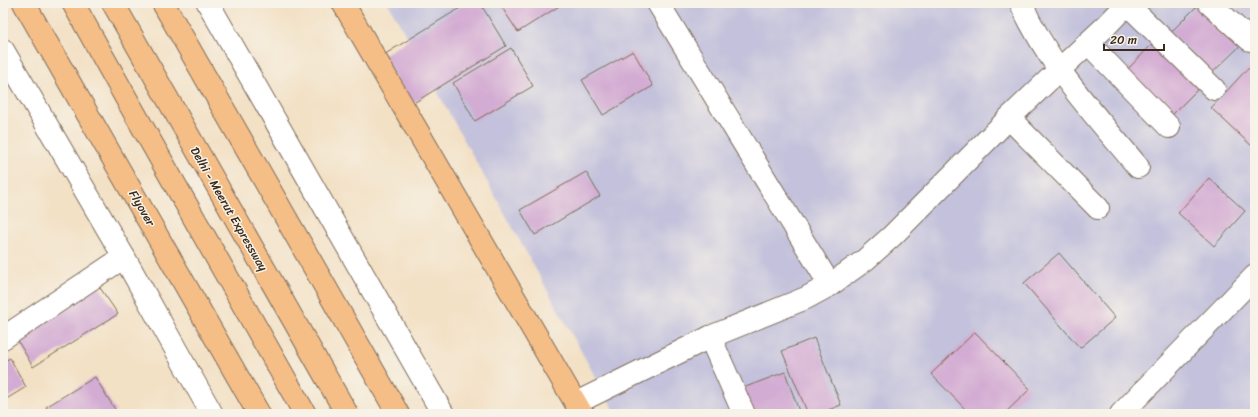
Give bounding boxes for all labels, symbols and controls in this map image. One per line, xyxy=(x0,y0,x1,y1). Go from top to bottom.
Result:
scale bar xyxy=(1104,26,1164,52)
text: 20 m xyxy=(1110,29,1137,51)
street label: Delhi - Meerut Expressway xyxy=(184,143,274,276)
street label: Flyover xyxy=(123,186,162,231)

